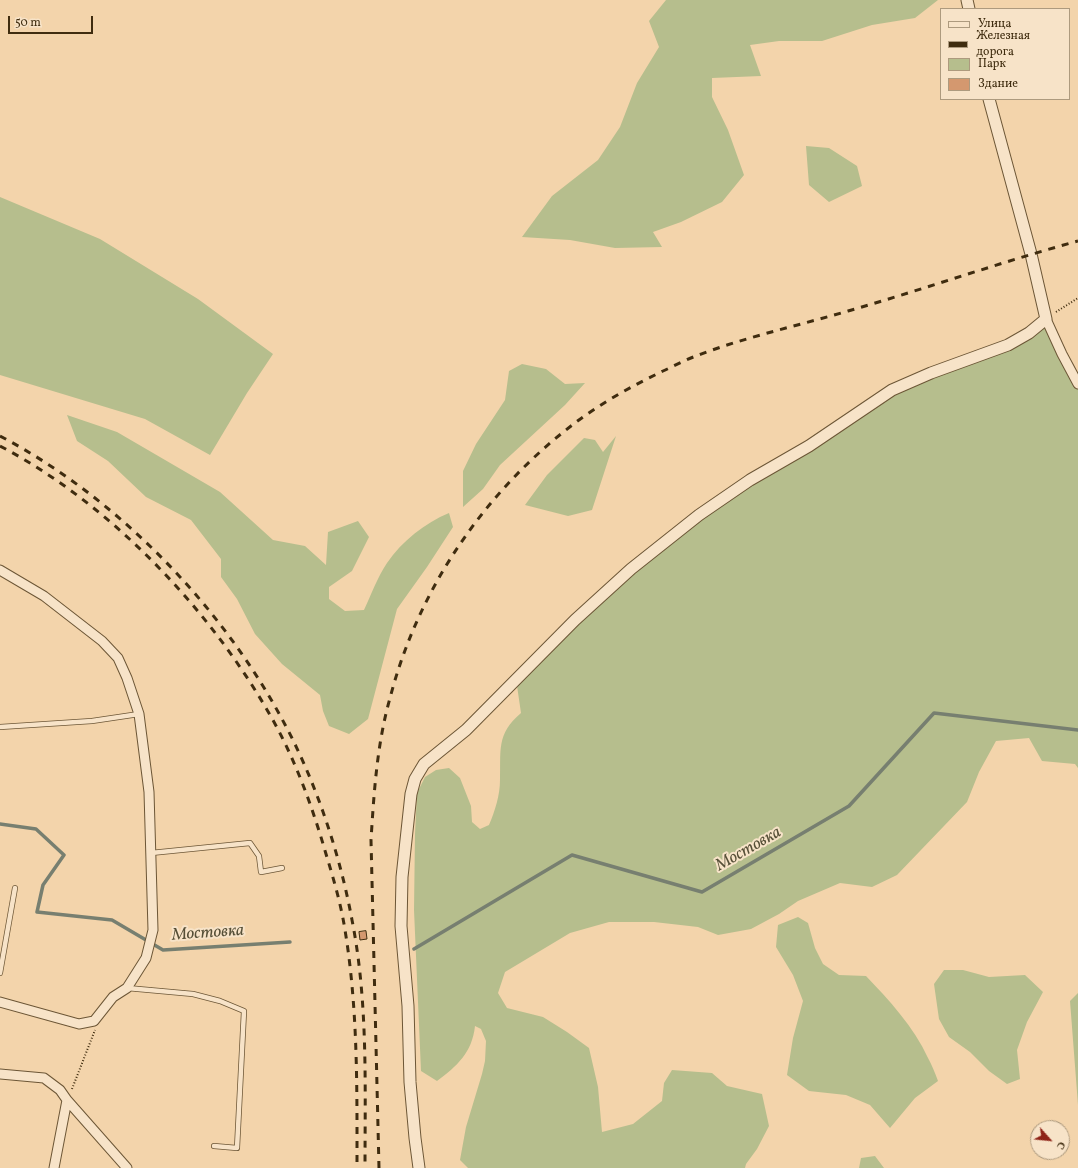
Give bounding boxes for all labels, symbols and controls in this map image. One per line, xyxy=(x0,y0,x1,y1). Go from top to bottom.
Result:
scale bar xyxy=(10,8,95,34)
legend xyxy=(940,8,1070,100)
text: 50 m xyxy=(15,15,41,31)
text: Улица xyxy=(978,16,1011,32)
text: Железная дорога xyxy=(976,28,1030,60)
text: Парк xyxy=(978,56,1006,72)
text: Здание xyxy=(978,76,1018,92)
water label: Мостовка xyxy=(713,823,785,877)
water label: Мостовка xyxy=(171,921,245,947)
north arrow xyxy=(1030,1120,1070,1160)
text: С xyxy=(1052,1139,1069,1152)

